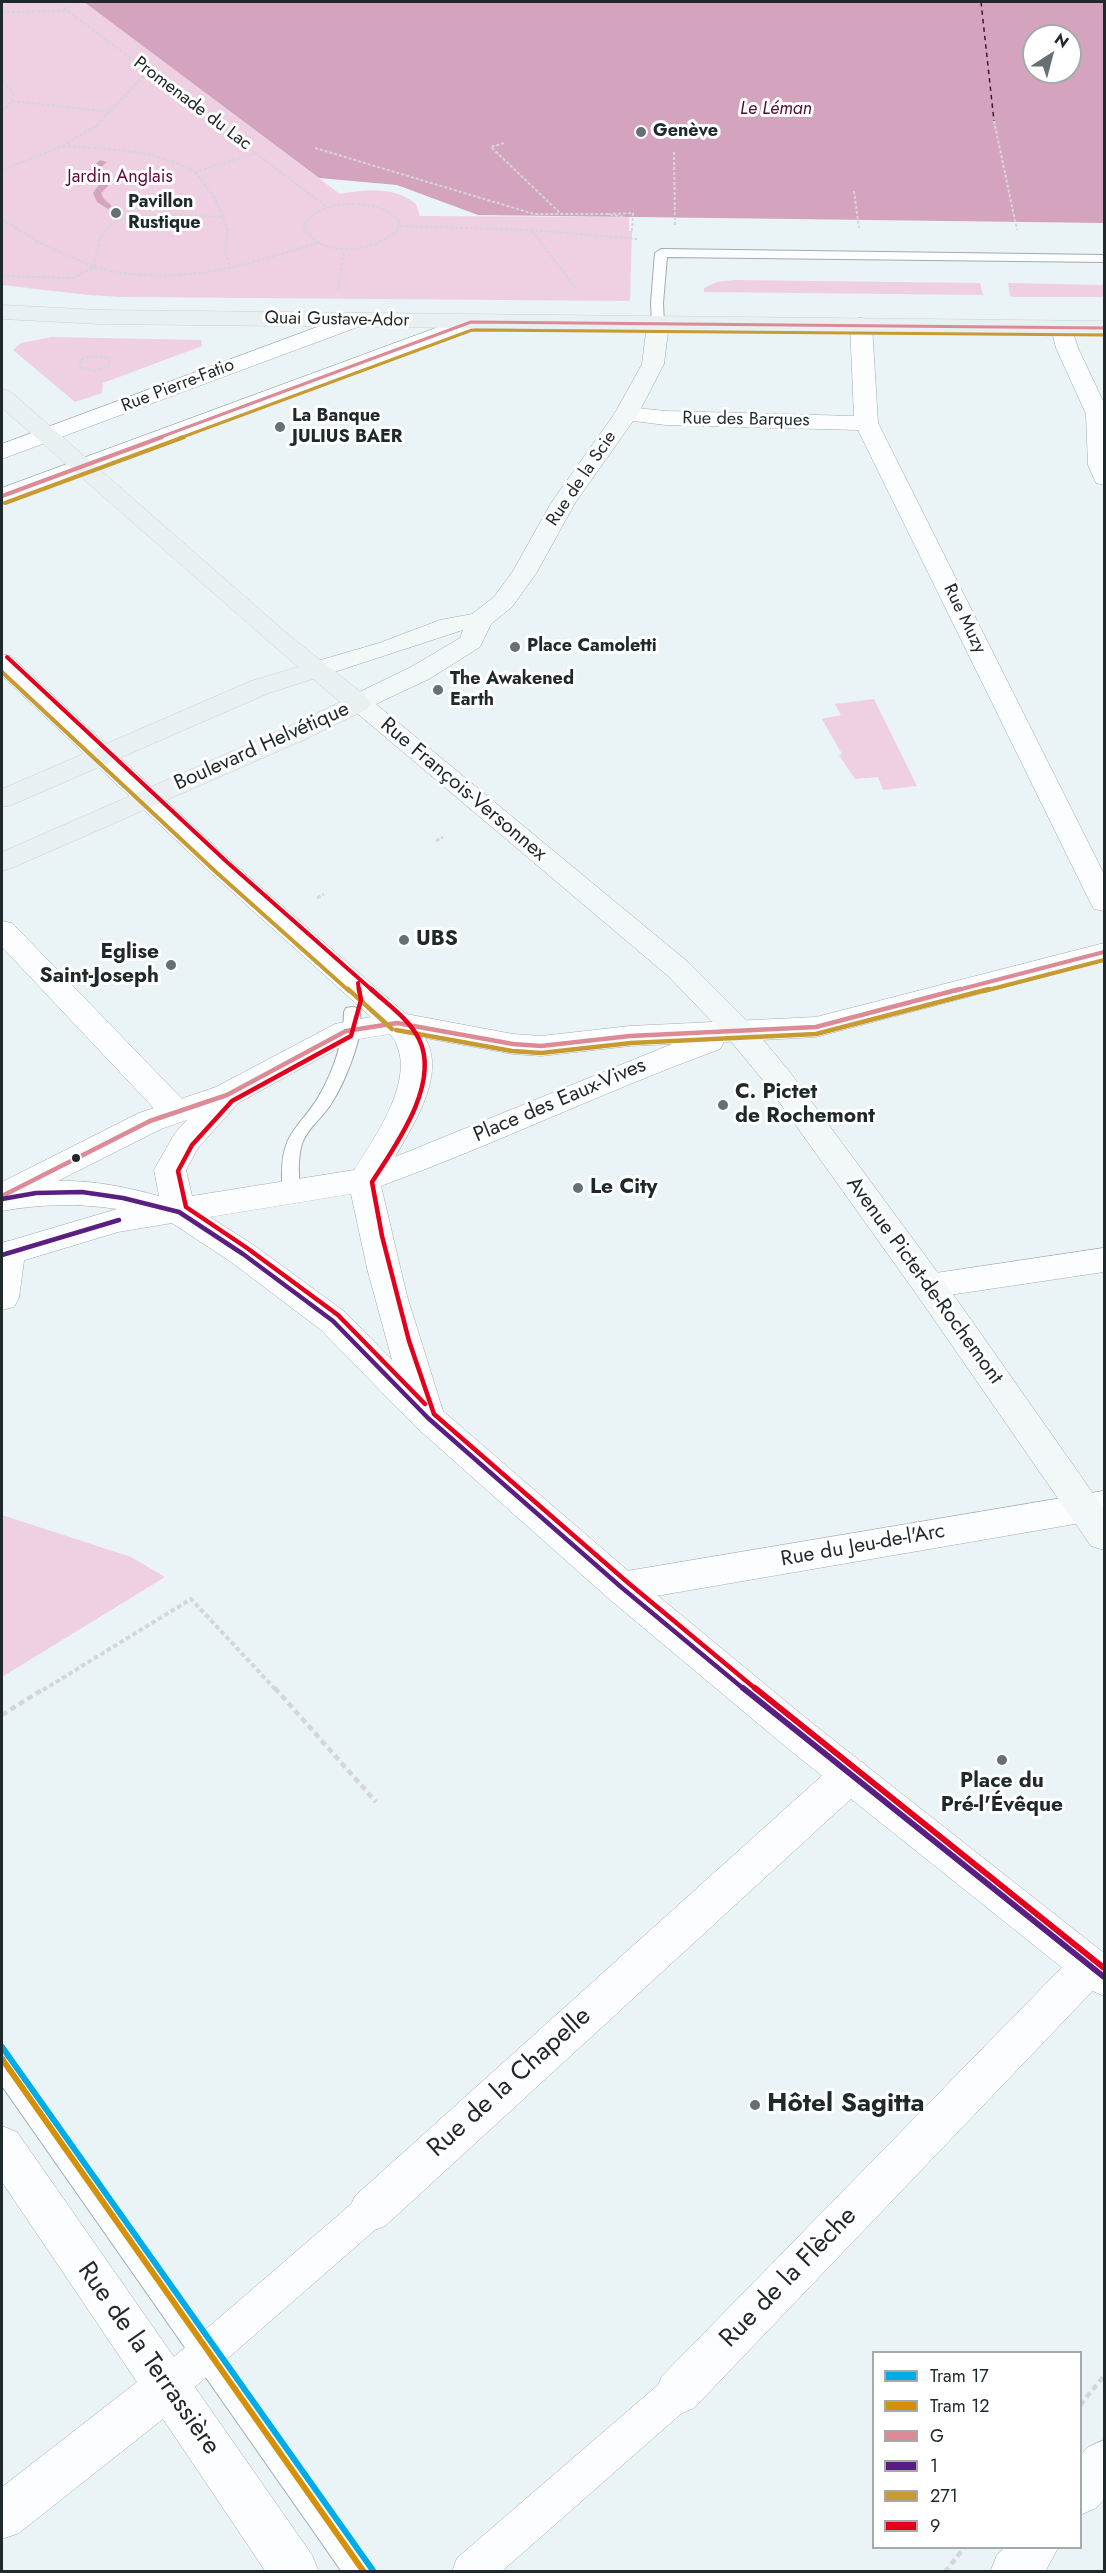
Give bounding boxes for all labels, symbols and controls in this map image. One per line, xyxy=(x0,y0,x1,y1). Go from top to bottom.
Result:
north arrow xyxy=(1022,24,1082,84)
text: N xyxy=(1050,28,1074,54)
street label: Promenade du Lac xyxy=(129,53,255,155)
water label: Le Léman xyxy=(740,99,812,121)
place label: Genève xyxy=(653,121,718,143)
marker: Genève xyxy=(634,125,648,139)
park label: Jardin Anglais xyxy=(67,167,173,189)
place label: Pavillon Rustique xyxy=(128,192,201,234)
marker: Pavillon Rustique xyxy=(109,206,123,220)
street label: Quai Gustave-Ador xyxy=(264,308,410,332)
street label: Rue Pierre-Fatio xyxy=(119,355,237,417)
place label: La Banque JULIUS BAER xyxy=(292,406,403,448)
street label: Rue des Barques xyxy=(682,408,810,432)
marker: La Banque JULIUS BAER xyxy=(273,420,287,434)
street label: Rue de la Scie xyxy=(542,427,622,531)
street label: Rue Muzy xyxy=(938,581,990,657)
place label: Place Camoletti xyxy=(527,636,657,658)
marker: Place Camoletti xyxy=(508,640,522,654)
place label: The Awakened Earth xyxy=(450,669,574,712)
marker: The Awakened Earth xyxy=(431,683,445,697)
street label: Boulevard Helvétique xyxy=(171,697,353,797)
street label: Rue François-Versonnex xyxy=(375,713,551,867)
place label: UBS xyxy=(416,927,458,953)
marker: UBS xyxy=(397,933,411,947)
place label: Eglise Saint-Joseph xyxy=(40,940,159,990)
marker: Eglise Saint-Joseph xyxy=(164,958,178,972)
street label: Place des Eaux-Vives xyxy=(470,1053,650,1149)
place label: C. Pictet de Rochemont xyxy=(735,1080,875,1130)
marker: C. Pictet de Rochemont xyxy=(716,1098,730,1112)
unlabelled marker xyxy=(70,1152,82,1164)
street label: Avenue Pictet-de-Rochemont xyxy=(840,1172,1008,1390)
place label: Le City xyxy=(590,1175,658,1201)
marker: Le City xyxy=(571,1181,585,1195)
street label: Rue du Jeu-de-l'Arc xyxy=(779,1519,947,1573)
marker: Place du Pré-l'Évêque xyxy=(995,1753,1009,1767)
place label: Place du Pré-l'Évêque xyxy=(941,1769,1063,1819)
street label: Rue de la Chapelle xyxy=(422,2001,598,2165)
place label: Hôtel Sagitta xyxy=(767,2089,925,2121)
marker: Hôtel Sagitta xyxy=(748,2098,762,2112)
street label: Rue de la Flèche xyxy=(714,2201,864,2355)
street label: Rue de la Terrassière xyxy=(70,2257,226,2461)
legend xyxy=(872,2351,1082,2549)
text: Tram 17 xyxy=(930,2363,989,2389)
text: Tram 12 xyxy=(930,2393,990,2419)
text: G xyxy=(930,2423,944,2449)
text: 1 xyxy=(930,2453,938,2479)
text: 271 xyxy=(930,2483,958,2509)
text: 9 xyxy=(930,2513,940,2539)

